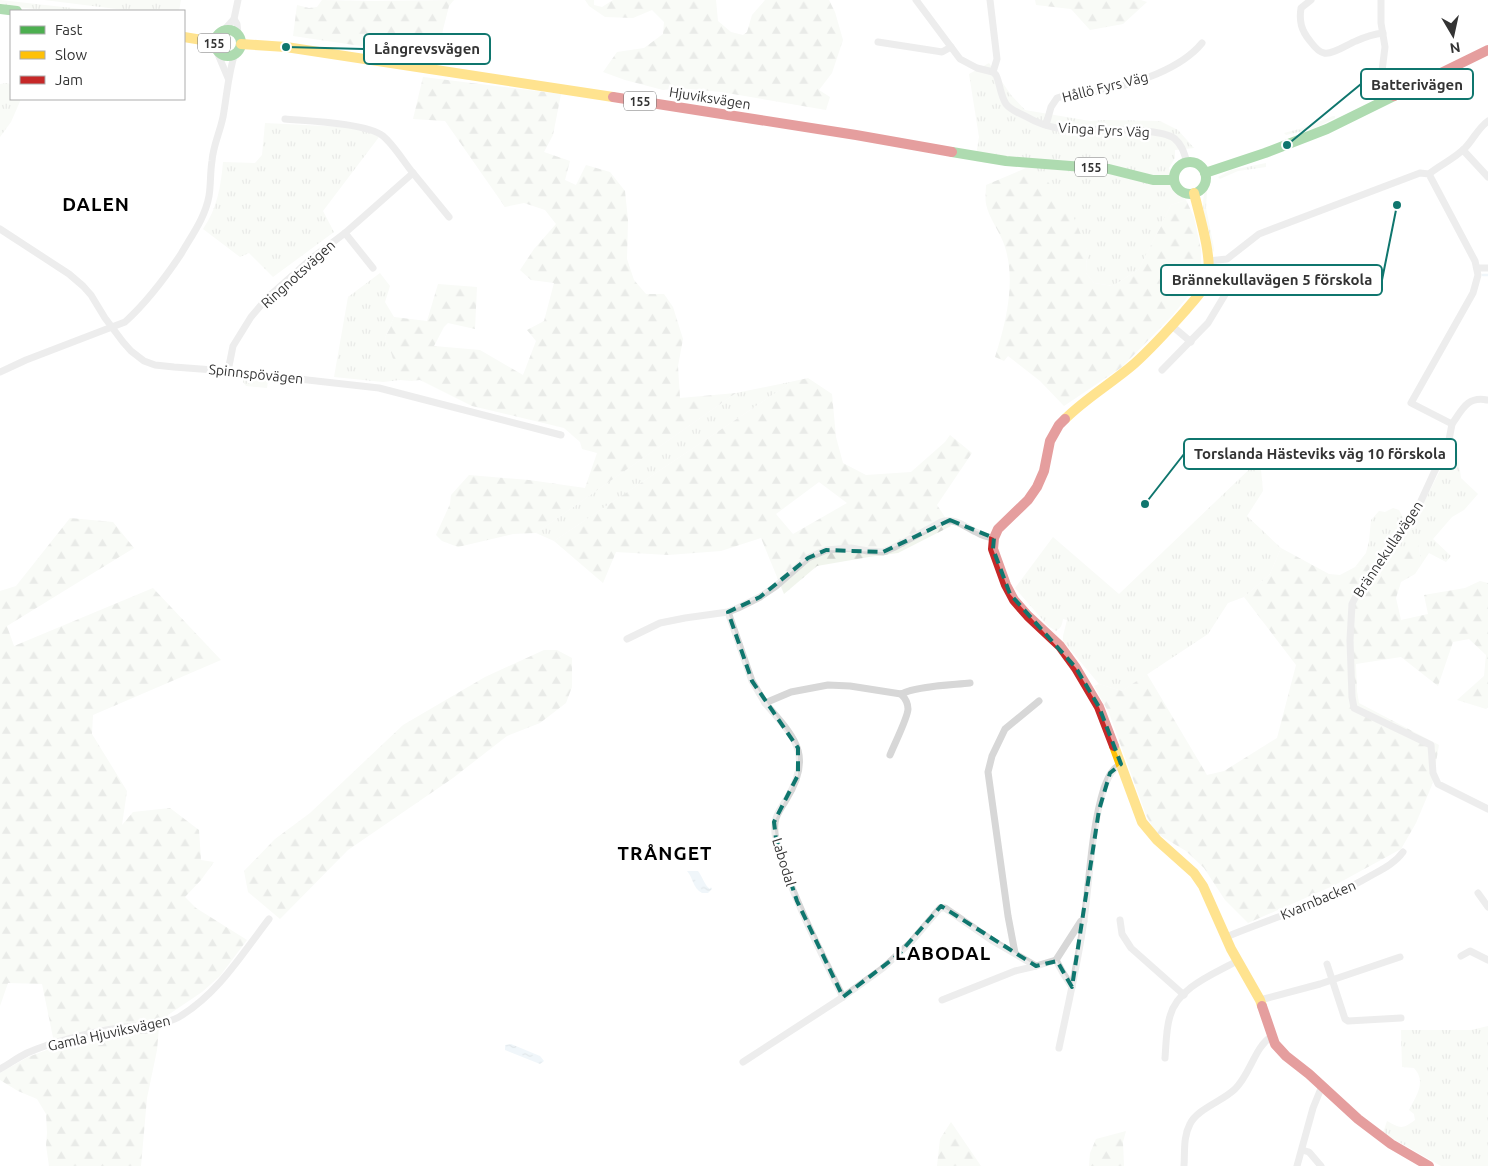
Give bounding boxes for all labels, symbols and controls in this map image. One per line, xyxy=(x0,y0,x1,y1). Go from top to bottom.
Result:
legend xyxy=(10,10,185,100)
north arrow xyxy=(1428,10,1478,60)
text: Fast xyxy=(55,21,83,38)
road number: 155 xyxy=(198,34,230,52)
callout: Långrevsvägen xyxy=(364,34,490,64)
text: N xyxy=(1449,39,1461,57)
text: Långrevsvägen xyxy=(374,40,480,57)
text: Slow xyxy=(55,46,88,63)
street label: Hållö Fyrs Väg xyxy=(1060,69,1150,105)
callout: Batterivägen xyxy=(1361,69,1473,99)
text: Jam xyxy=(55,71,83,88)
text: Batterivägen xyxy=(1371,76,1463,93)
street label: Hjuviksvägen xyxy=(668,84,752,112)
road number: 155 xyxy=(624,92,656,110)
street label: Vinga Fyrs Väg xyxy=(1058,120,1150,140)
road number: 155 xyxy=(1075,158,1107,176)
district label: DALEN xyxy=(62,193,130,215)
street label: Ringnotsvägen xyxy=(258,237,338,311)
callout: Brännekullavägen 5 förskola xyxy=(1161,265,1382,295)
text: Brännekullavägen 5 förskola xyxy=(1172,271,1372,288)
street label: Spinnspövägen xyxy=(208,361,304,387)
callout: Torslanda Hästeviks väg 10 förskola xyxy=(1184,439,1456,469)
text: Torslanda Hästeviks väg 10 förskola xyxy=(1194,445,1446,462)
street label: Brännekullavägen xyxy=(1350,498,1426,600)
street label: Labodal xyxy=(769,836,799,888)
district label: TRÅNGET xyxy=(618,842,712,864)
street label: Kvarnbacken xyxy=(1278,877,1358,923)
district label: LABODAL xyxy=(895,942,991,964)
street label: Gamla Hjuviksvägen xyxy=(46,1012,172,1054)

